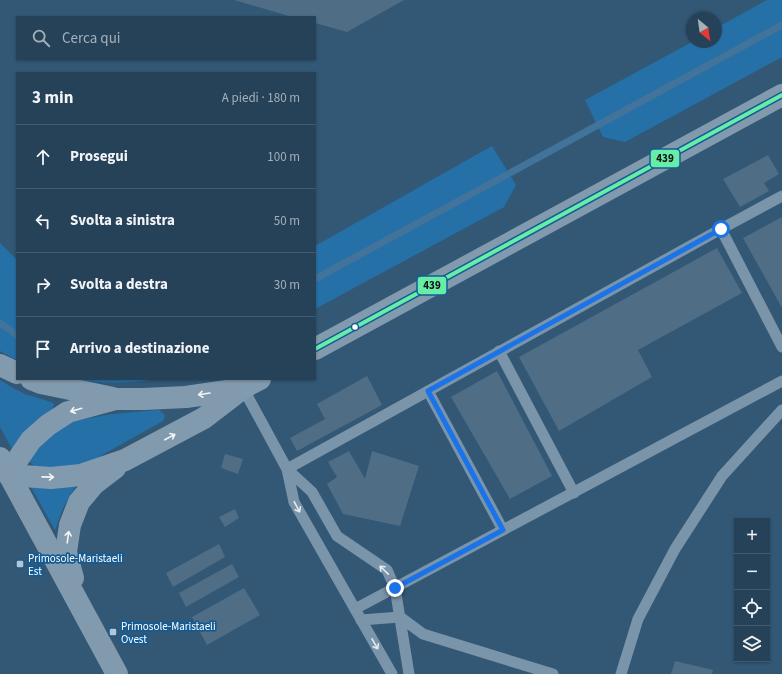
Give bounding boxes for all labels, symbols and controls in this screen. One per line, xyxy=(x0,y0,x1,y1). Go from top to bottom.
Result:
north arrow xyxy=(686,12,722,48)
search box xyxy=(16,16,316,60)
icon: search xyxy=(30,27,52,49)
text: Cerca qui xyxy=(62,28,121,49)
text: 3 min xyxy=(32,86,73,110)
text: A piedi · 180 m xyxy=(222,89,300,107)
icon: ahead xyxy=(32,146,54,168)
text: Prosegui xyxy=(70,146,128,167)
text: 100 m xyxy=(267,148,300,166)
line badge: 439 xyxy=(650,149,680,168)
text: 439 xyxy=(656,151,674,166)
icon: left xyxy=(32,210,54,232)
text: Svolta a sinistra xyxy=(70,210,175,231)
text: 50 m xyxy=(274,212,300,230)
route start xyxy=(712,220,730,238)
icon: right xyxy=(32,274,54,296)
text: Svolta a destra xyxy=(70,274,168,295)
text: 30 m xyxy=(274,276,300,294)
line badge: 439 xyxy=(417,276,447,295)
text: 439 xyxy=(423,278,441,293)
unlabelled marker xyxy=(350,322,360,332)
icon: arrive xyxy=(32,338,54,360)
text: Arrivo a destinazione xyxy=(70,338,209,359)
one-way arrow xyxy=(198,391,211,399)
one-way arrow xyxy=(70,407,83,414)
one-way arrow xyxy=(164,432,176,440)
one-way arrow xyxy=(41,474,54,481)
one-way arrow xyxy=(294,501,301,513)
map controls xyxy=(734,518,770,662)
button: + xyxy=(734,518,770,554)
one-way arrow xyxy=(65,531,72,544)
place label: Primosole-Maristaeli Est xyxy=(28,551,123,579)
button: − xyxy=(734,554,770,590)
marker: Primosole-Maristaeli Est xyxy=(15,559,25,569)
one-way arrow xyxy=(379,565,389,574)
route end xyxy=(386,579,404,597)
button: locate xyxy=(734,590,770,626)
place label: Primosole-Maristaeli Ovest xyxy=(121,619,216,647)
button: layers xyxy=(734,626,770,662)
marker: Primosole-Maristaeli Ovest xyxy=(108,627,118,637)
one-way arrow xyxy=(372,638,379,650)

